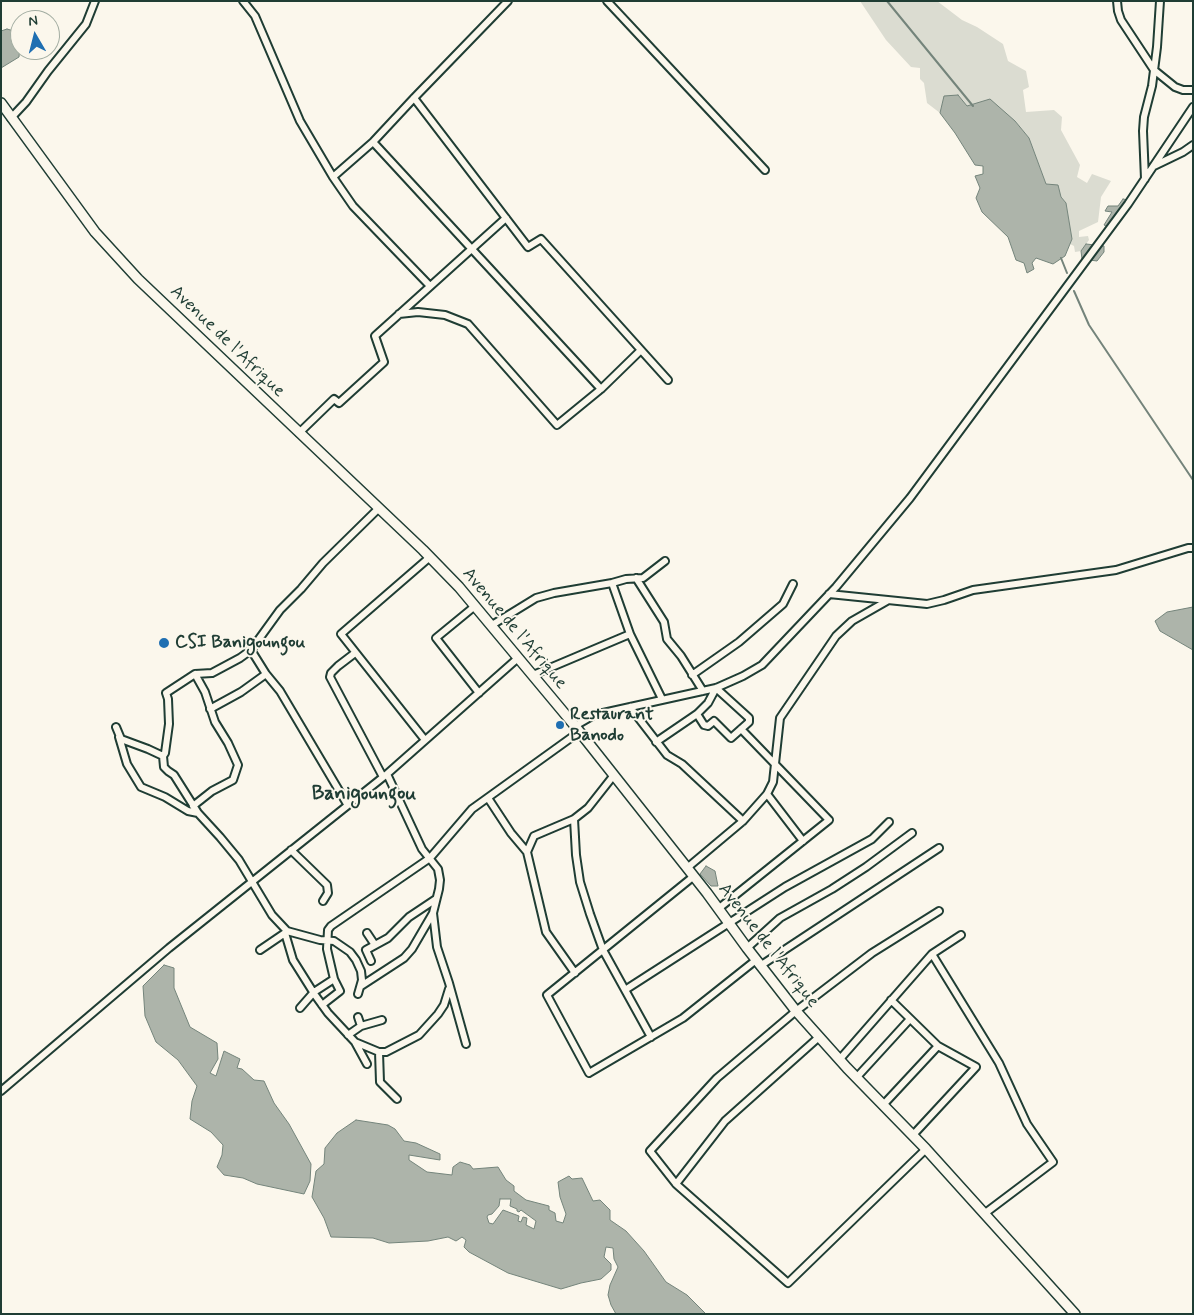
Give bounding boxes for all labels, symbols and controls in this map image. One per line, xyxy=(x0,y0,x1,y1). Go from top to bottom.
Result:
north arrow xyxy=(10,10,60,60)
text: N xyxy=(27,12,39,31)
street label: Avenue de l'Afrique xyxy=(165,282,289,402)
street label: Avenue de l'Afrique xyxy=(457,564,571,694)
place label: CSI Banigoungou xyxy=(175,632,305,654)
marker: CSI Banigoungou xyxy=(157,636,171,650)
place label: Restaurant Banodo xyxy=(570,704,654,746)
marker: Restaurant Banodo xyxy=(554,719,566,731)
district label: Banigoungou xyxy=(312,783,416,807)
street label: Avenue de l'Afrique xyxy=(713,880,823,1012)

